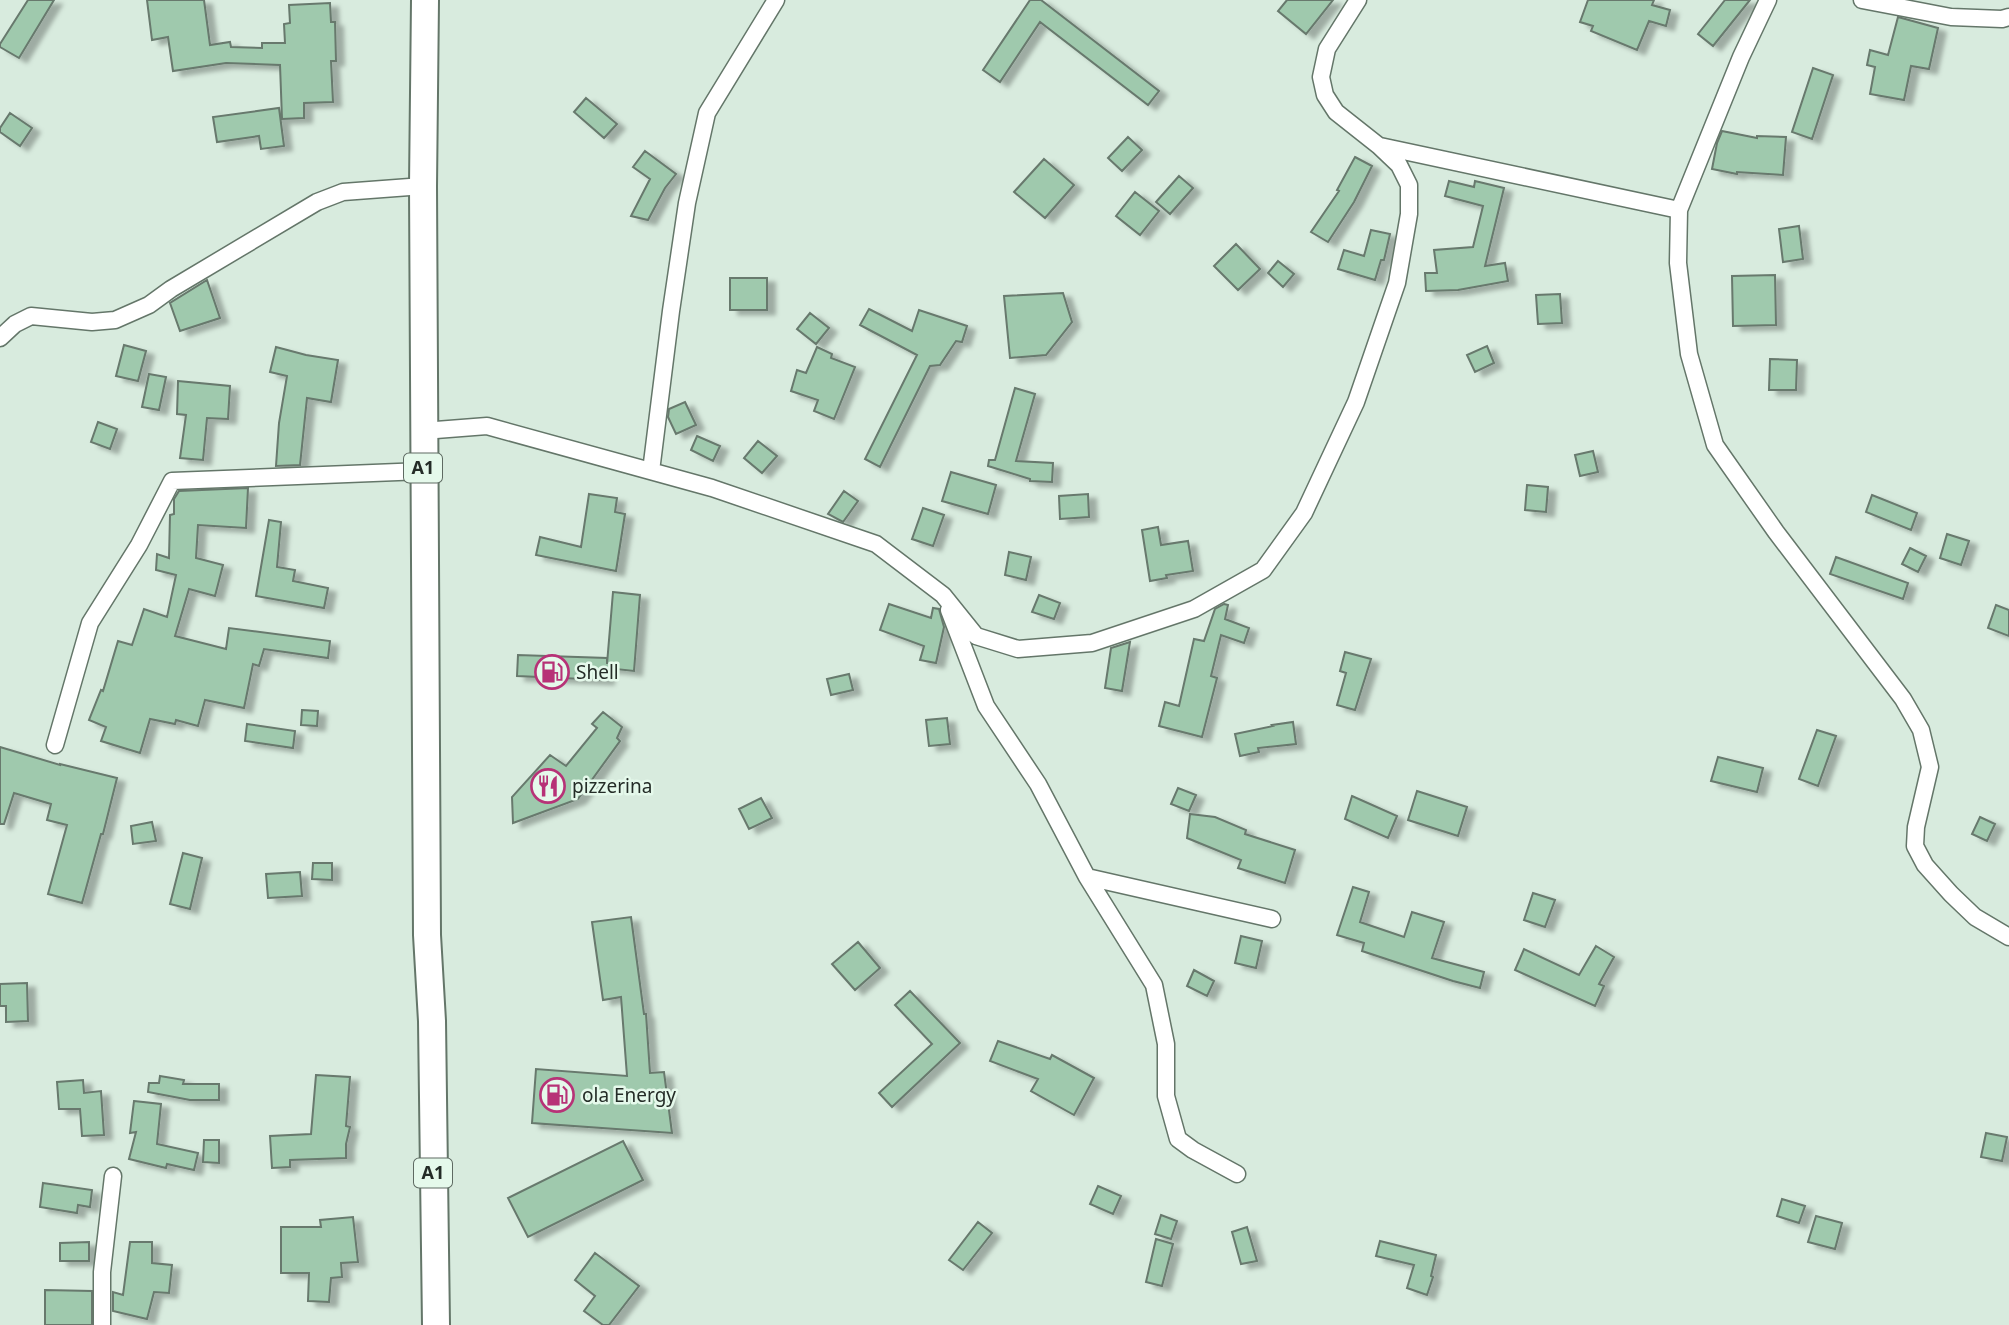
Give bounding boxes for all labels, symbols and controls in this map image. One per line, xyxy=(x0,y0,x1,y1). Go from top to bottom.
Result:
road number: A1 xyxy=(404,454,442,482)
fuel station icon: Shell xyxy=(533,653,571,691)
place label: Shell xyxy=(576,659,619,685)
restaurant icon: pizzerina xyxy=(529,767,567,805)
place label: pizzerina xyxy=(572,773,652,799)
fuel station icon: ola Energy xyxy=(538,1076,576,1114)
place label: ola Energy xyxy=(582,1082,676,1108)
road number: A1 xyxy=(414,1158,452,1188)

